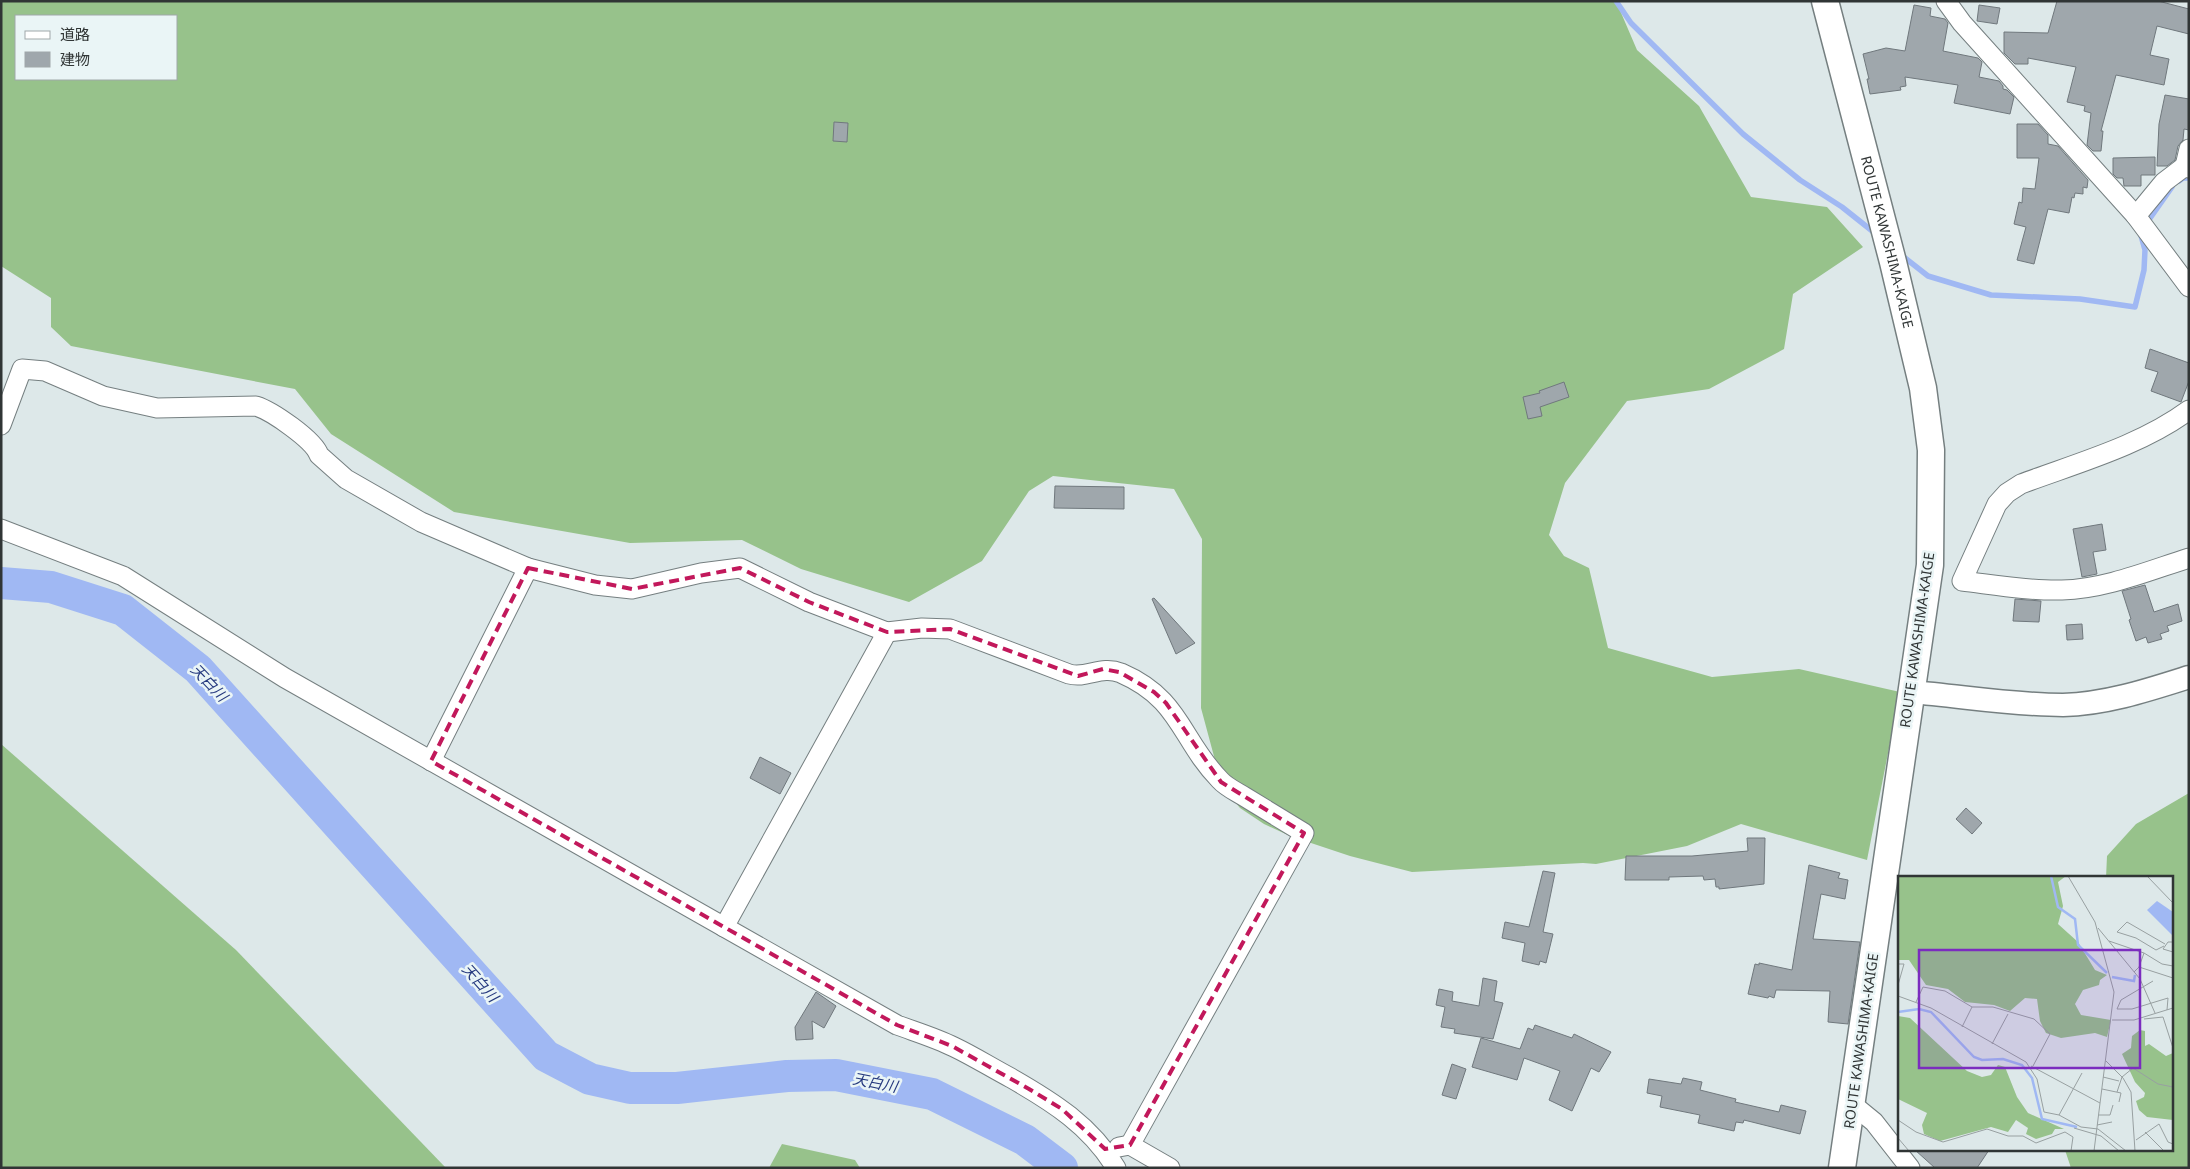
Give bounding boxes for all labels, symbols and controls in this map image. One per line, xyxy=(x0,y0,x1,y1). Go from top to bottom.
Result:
legend xyxy=(15,15,178,80)
text: 道路 xyxy=(60,24,90,44)
text: 建物 xyxy=(60,49,90,69)
street label: ROUTE KAWASHIMA-KAIGE xyxy=(1857,154,1918,330)
street label: ROUTE KAWASHIMA-KAIGE xyxy=(1895,551,1938,729)
water label: 天白川 xyxy=(187,659,234,707)
inset map xyxy=(1898,876,2172,1152)
street label: ROUTE KAWASHIMA-KAIGE xyxy=(1839,952,1882,1130)
water label: 天白川 xyxy=(458,959,505,1007)
water label: 天白川 xyxy=(851,1068,901,1097)

